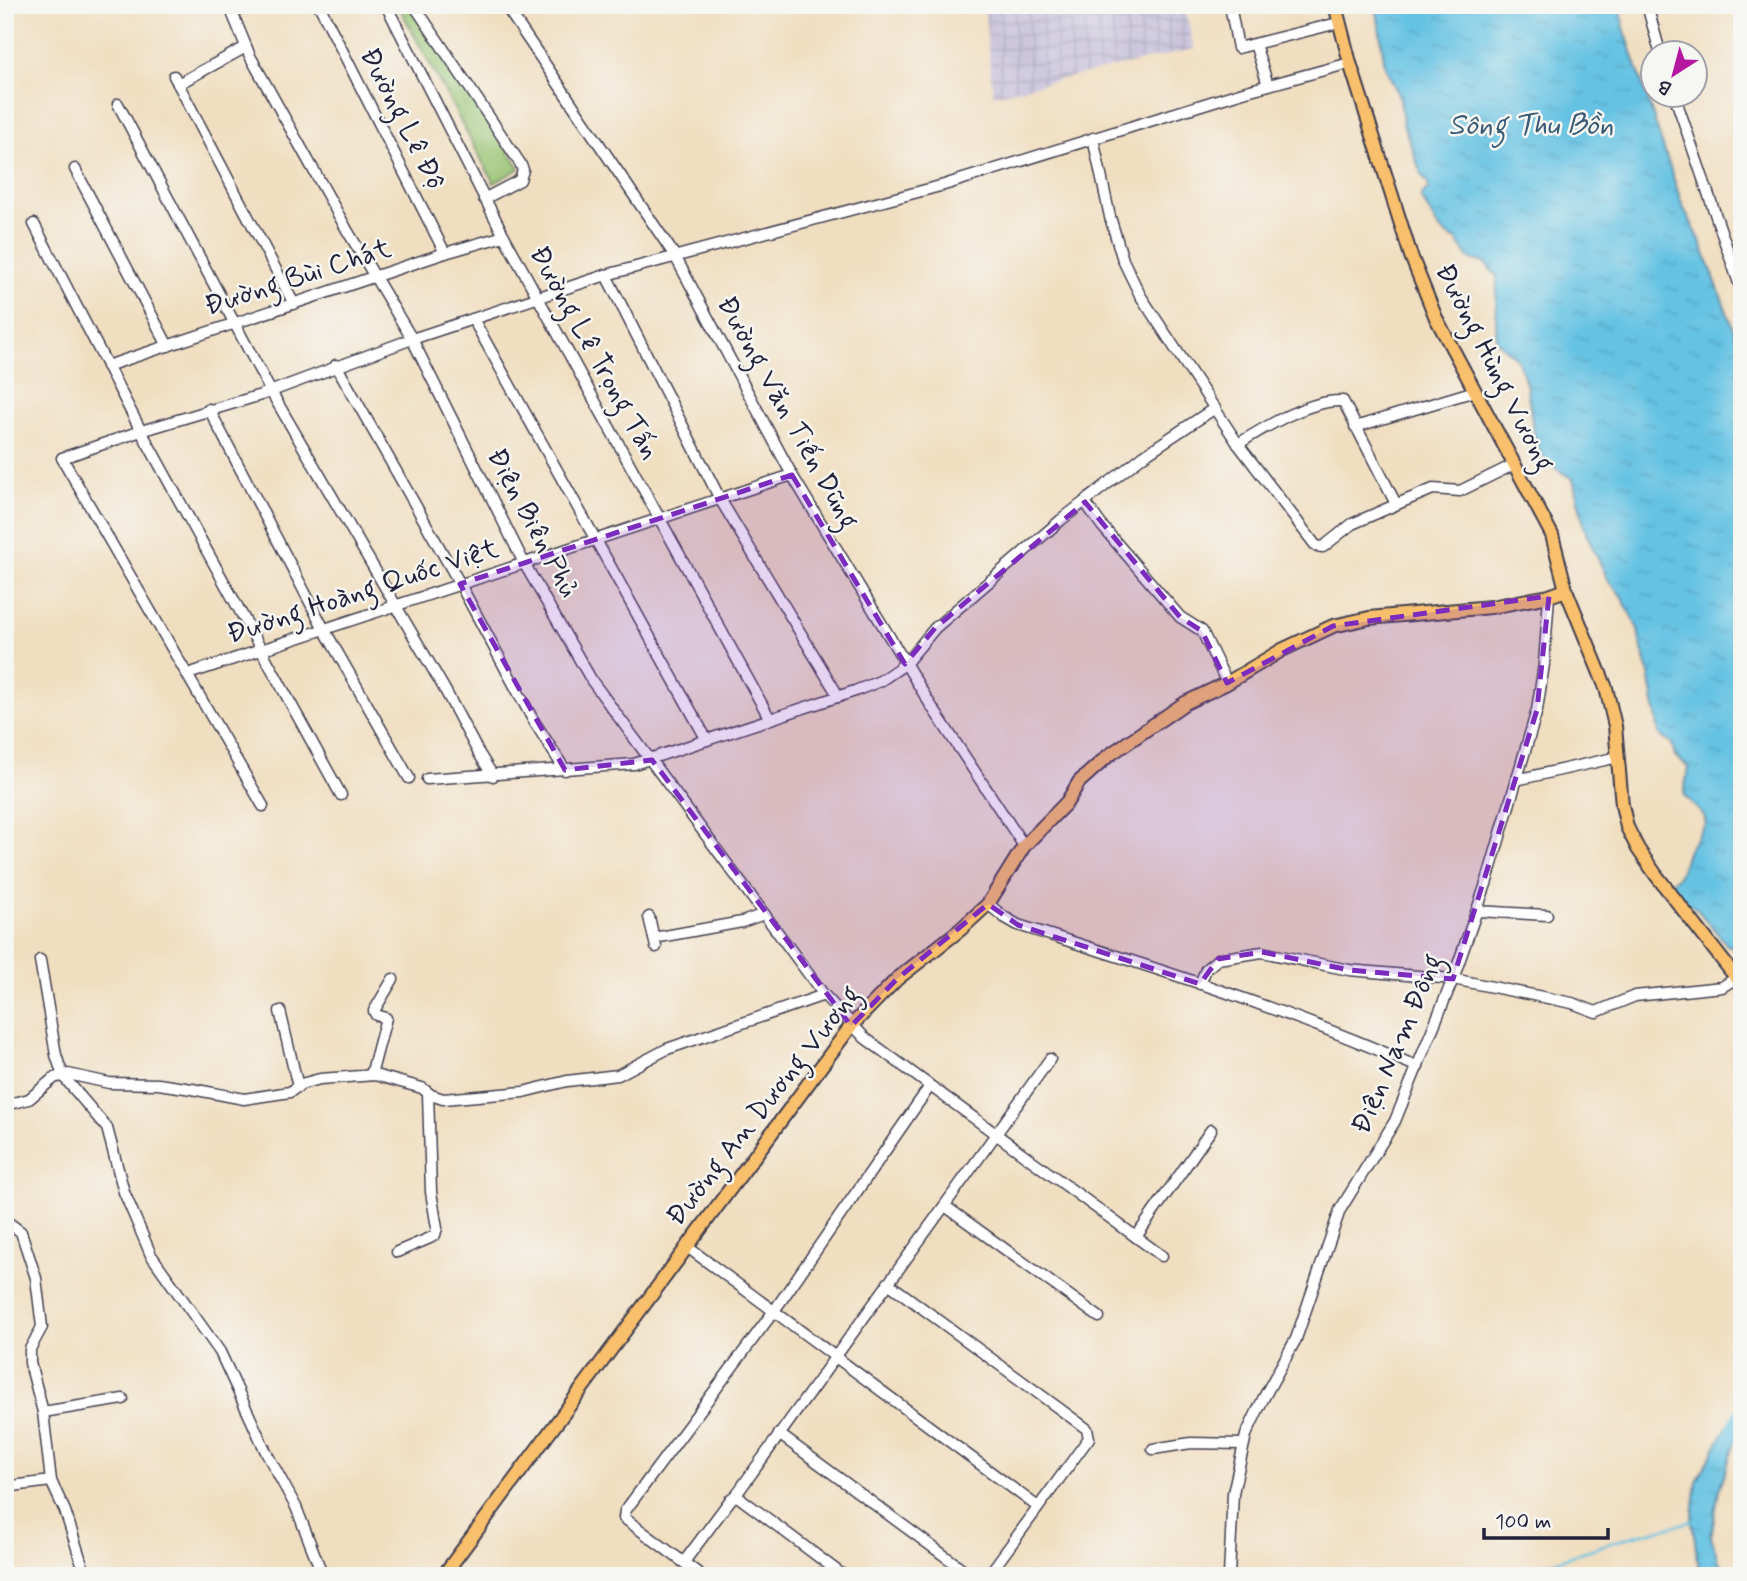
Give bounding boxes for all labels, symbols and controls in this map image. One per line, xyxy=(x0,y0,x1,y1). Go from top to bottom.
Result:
north arrow xyxy=(1638,38,1708,108)
street label: Đường Lê Độ xyxy=(348,41,454,198)
text: B xyxy=(1653,73,1677,100)
water label: Sông Thu Bồn xyxy=(1448,106,1614,149)
street label: Đường Bùi Chát xyxy=(200,230,397,328)
street label: Đường Lê Trọng Tấn xyxy=(517,240,668,468)
street label: Đường Hùng Vương xyxy=(1423,257,1563,480)
street label: Đường Văn Tiến Dũng xyxy=(705,290,867,538)
street label: Điện Biên Phủ xyxy=(477,442,587,604)
street label: Đường Hoàng Quốc Việt xyxy=(222,530,505,656)
street label: Điện Nam Đông xyxy=(1343,948,1455,1141)
street label: Đường An Dương Vương xyxy=(658,978,872,1236)
scale bar xyxy=(1484,1497,1609,1541)
text: 100 m xyxy=(1495,1508,1551,1536)

